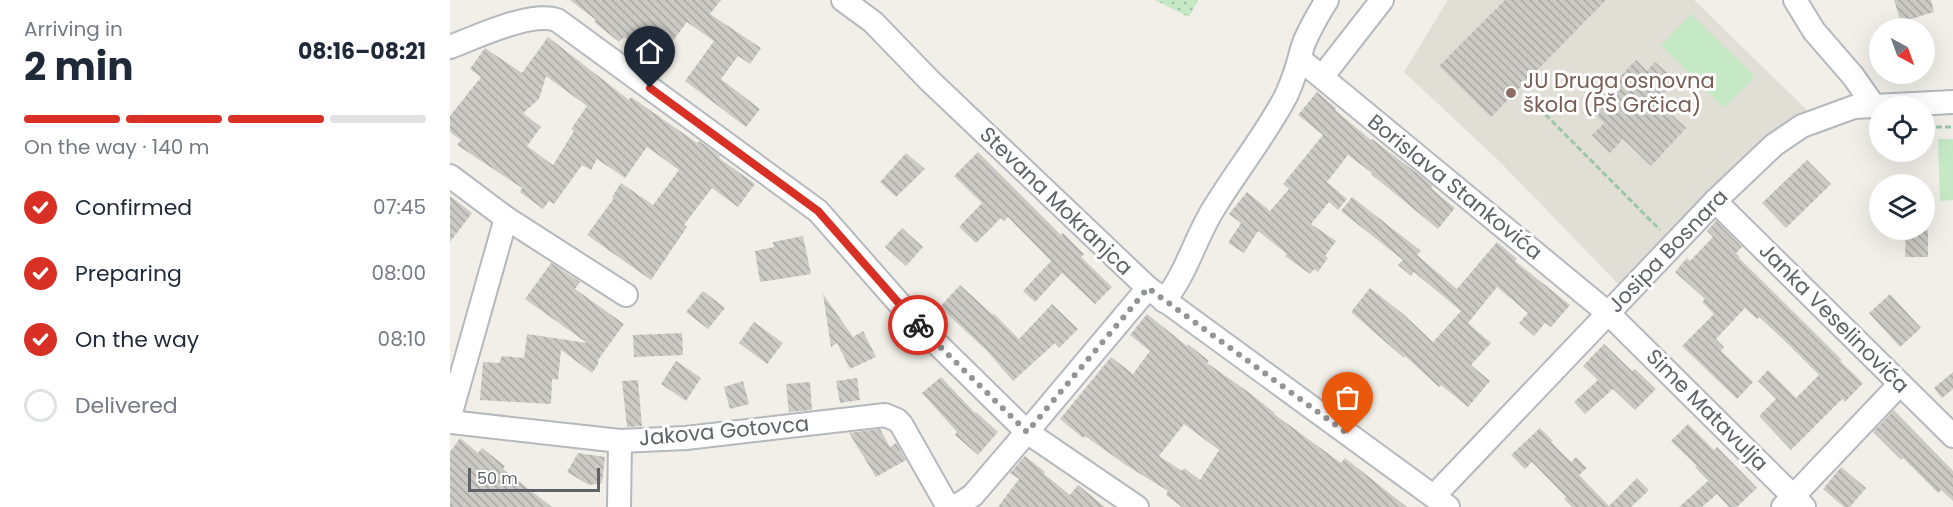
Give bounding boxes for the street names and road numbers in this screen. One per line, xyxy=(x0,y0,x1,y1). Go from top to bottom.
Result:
street label: Borislava Stankovića xyxy=(1362,107,1549,266)
street label: Stevana Mokranjca xyxy=(974,120,1139,281)
street label: Josipa Bosnara xyxy=(1601,182,1734,319)
street label: Janka Veselinovića xyxy=(1753,236,1916,399)
street label: Sime Matavulja xyxy=(1640,342,1775,477)
street label: Jakova Gotovca xyxy=(638,409,810,452)

